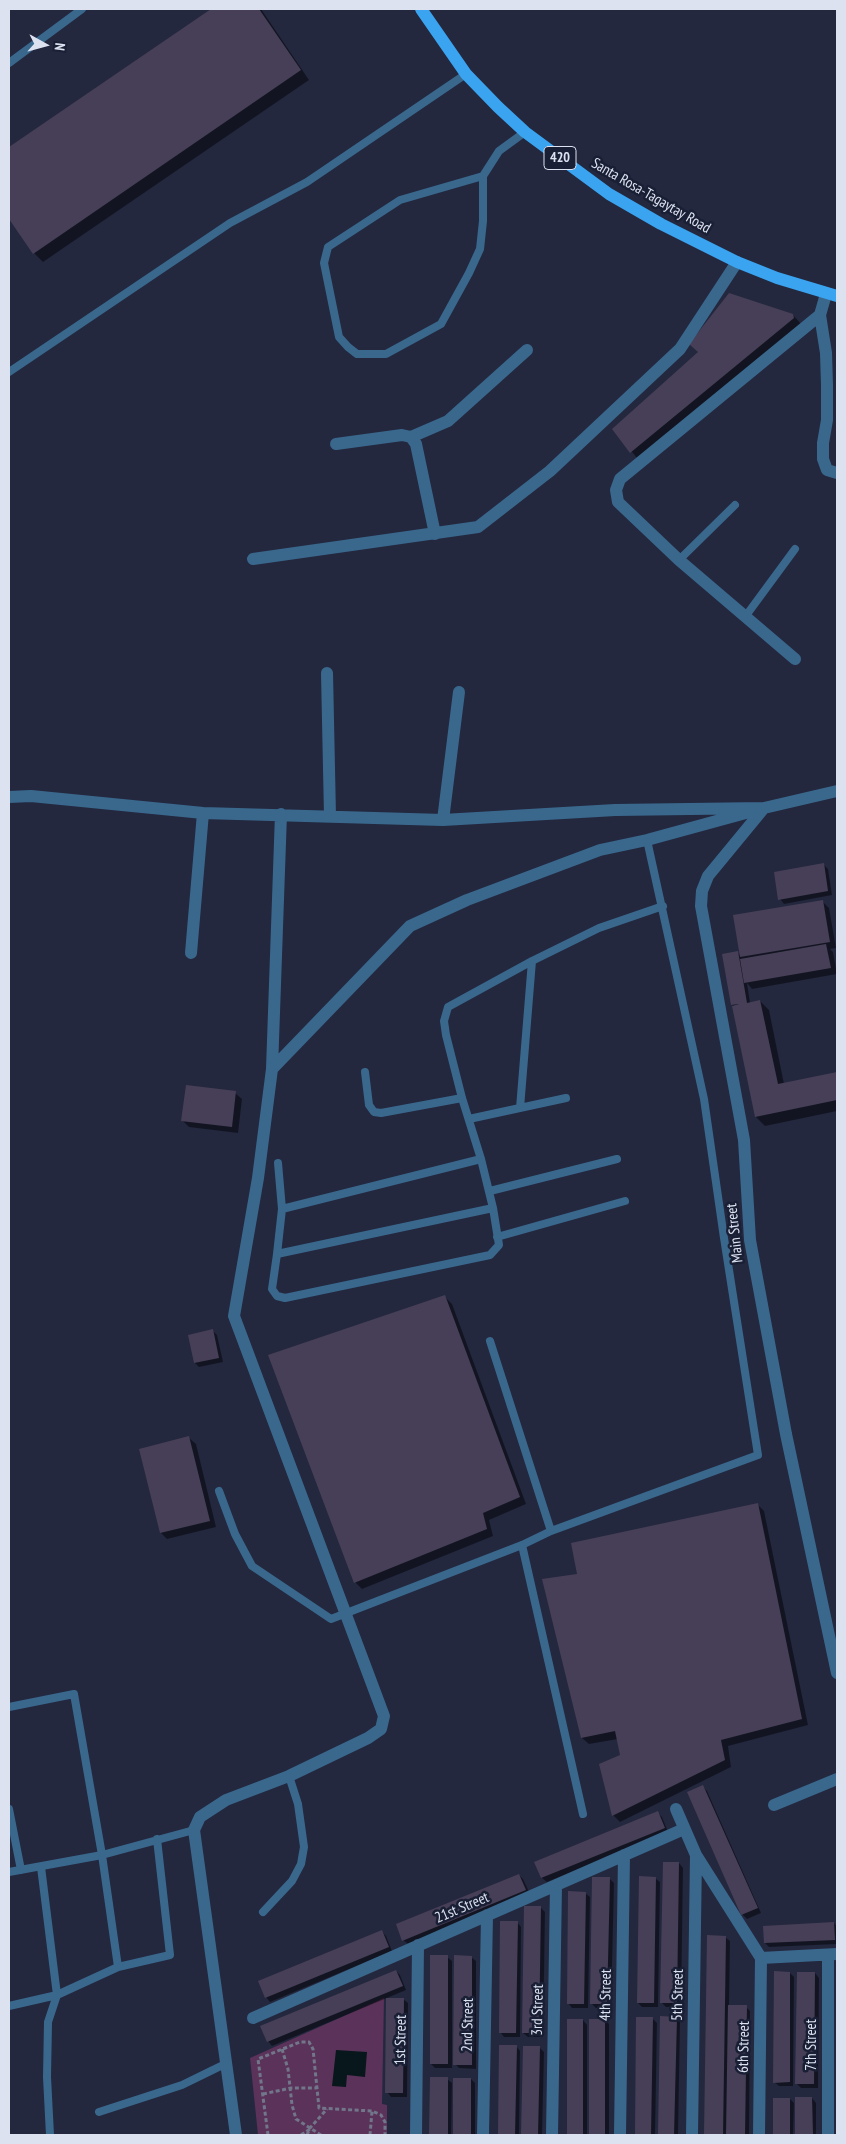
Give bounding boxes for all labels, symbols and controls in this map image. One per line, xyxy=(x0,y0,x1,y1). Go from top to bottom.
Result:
north arrow xyxy=(20,20,70,70)
text: N xyxy=(50,42,69,52)
road number: 420 xyxy=(544,146,576,170)
street label: Santa Rosa-Tagaytay Road xyxy=(588,155,714,237)
street label: Main Street xyxy=(723,1202,747,1264)
street label: 21st Street xyxy=(432,1889,492,1927)
street label: 4th Street xyxy=(597,1969,615,2021)
street label: 5th Street xyxy=(669,1969,687,2021)
street label: 3rd Street xyxy=(529,1984,547,2036)
street label: 2nd Street xyxy=(459,1998,477,2052)
street label: 1st Street xyxy=(392,2015,410,2065)
street label: 7th Street xyxy=(803,2019,821,2071)
street label: 6th Street xyxy=(735,2021,753,2073)

